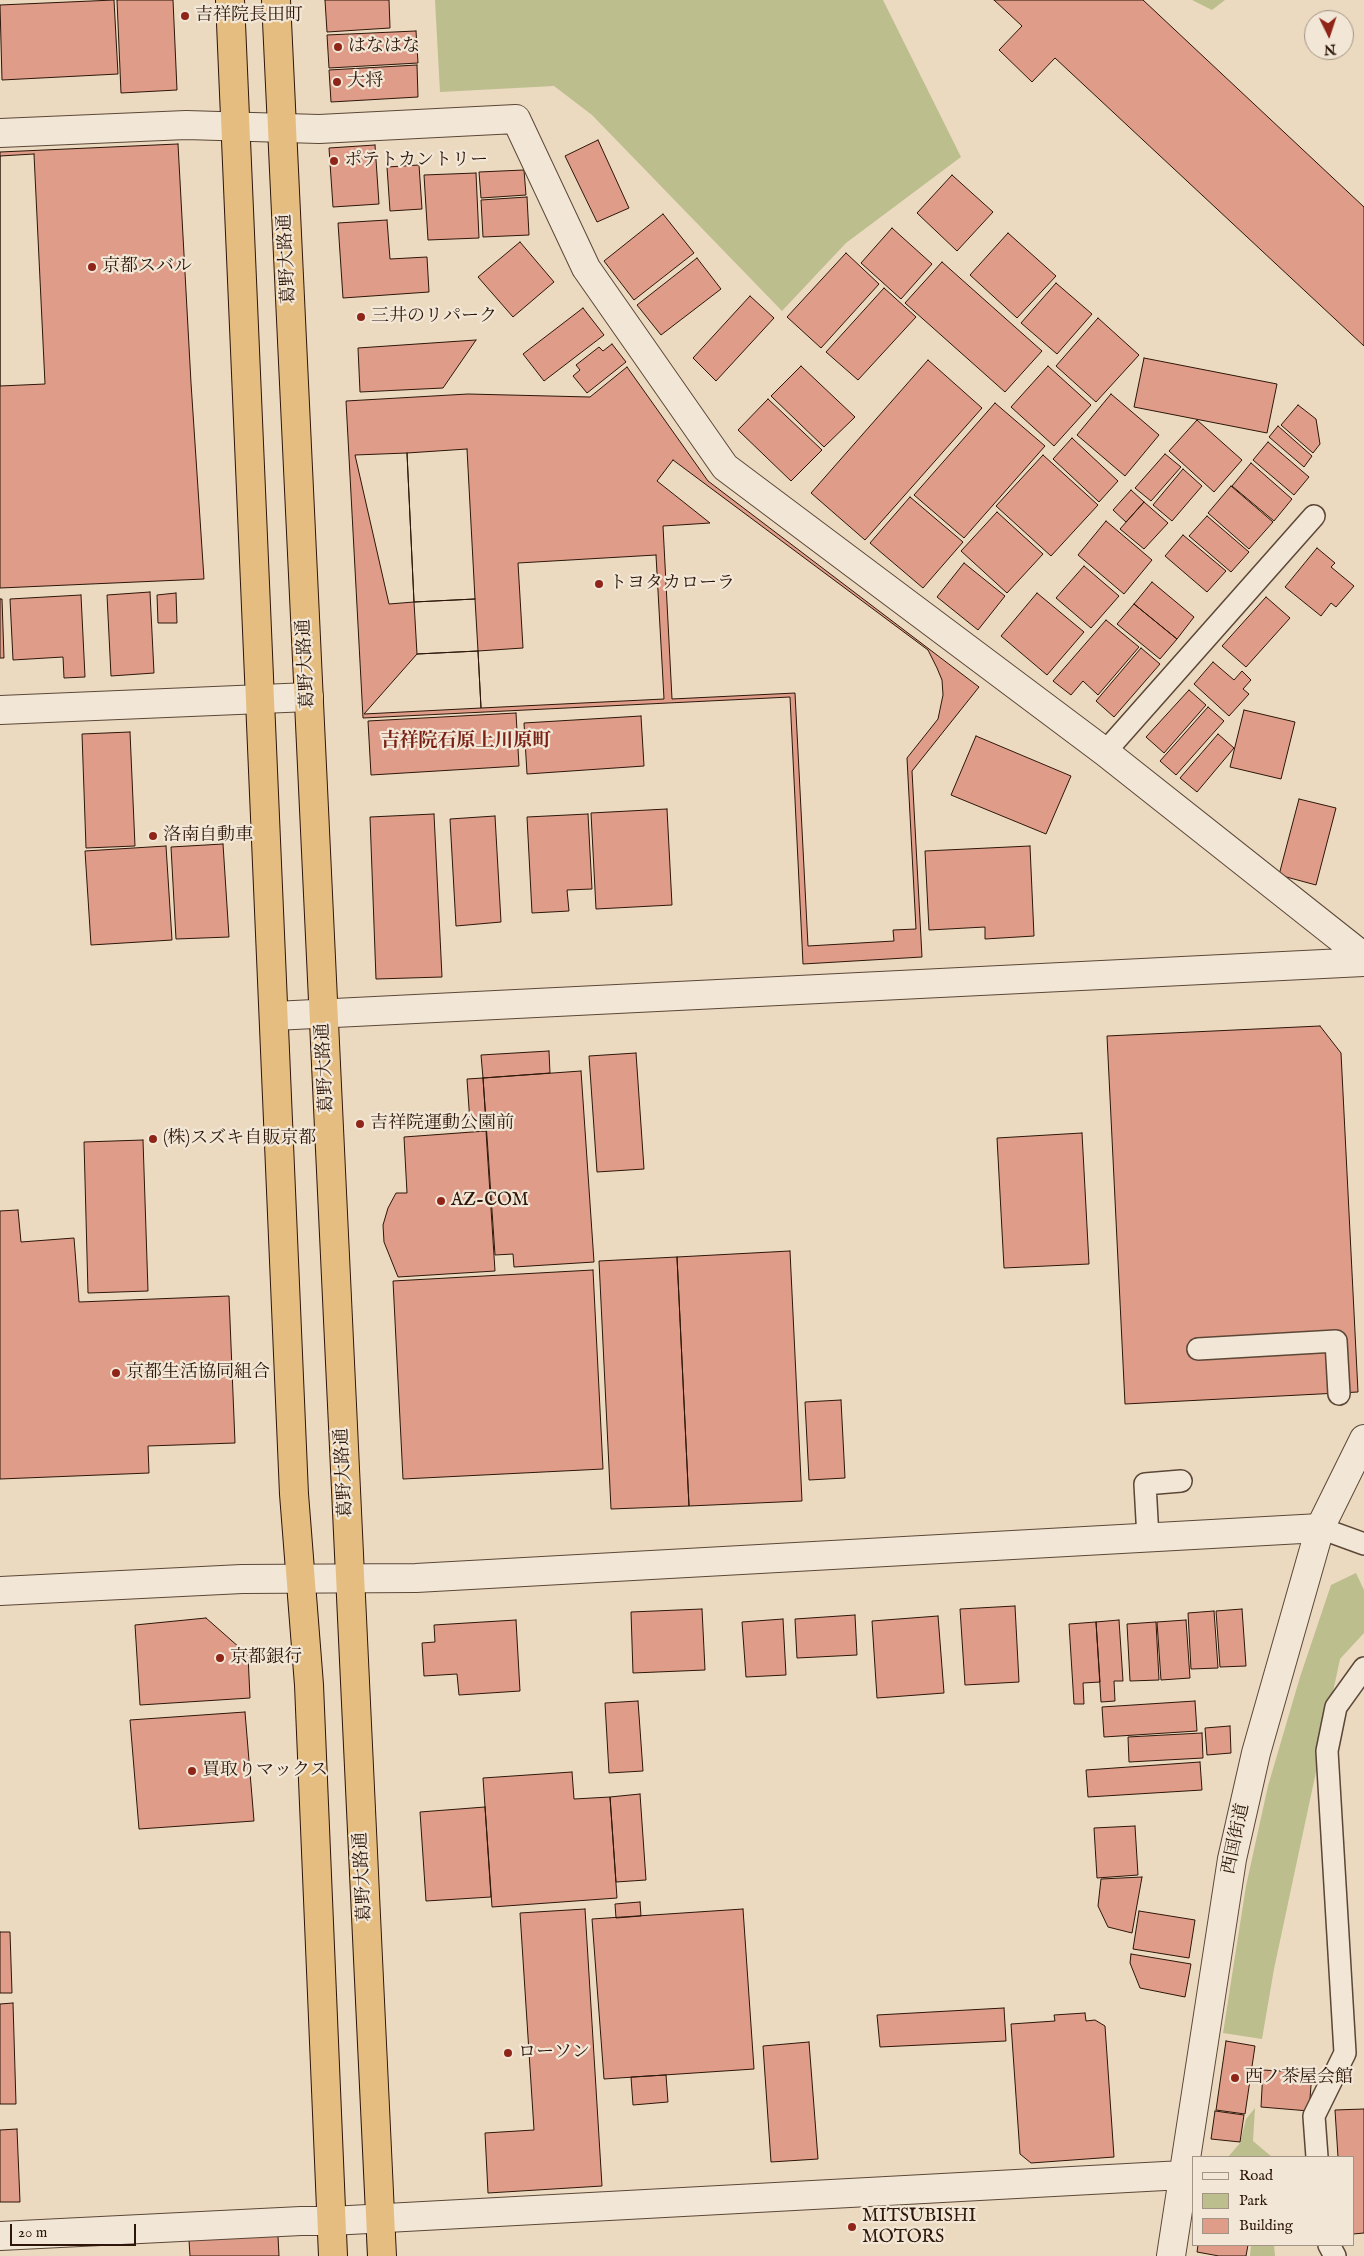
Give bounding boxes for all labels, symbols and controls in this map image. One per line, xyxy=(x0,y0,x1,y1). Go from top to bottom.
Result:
place label: 吉祥院長田町 xyxy=(195,5,303,27)
marker: 吉祥院長田町 xyxy=(179,10,191,22)
north arrow xyxy=(1304,10,1354,60)
place label: はなはな xyxy=(348,36,420,58)
text: N xyxy=(1323,40,1337,58)
marker: はなはな xyxy=(332,41,344,53)
place label: 大将 xyxy=(347,71,383,93)
marker: 大将 xyxy=(331,76,343,88)
place label: ポテトカントリー xyxy=(344,150,488,172)
marker: ポテトカントリー xyxy=(328,155,340,167)
street label: 葛野大路通 xyxy=(275,213,301,305)
place label: 京都スバル xyxy=(102,256,192,278)
marker: 京都スバル xyxy=(86,261,98,273)
place label: 三井のリパーク xyxy=(371,306,497,328)
marker: 三井のリパーク xyxy=(355,311,367,323)
place label: トヨタカローラ xyxy=(609,573,735,595)
marker: トヨタカローラ xyxy=(593,578,605,590)
street label: 葛野大路通 xyxy=(294,618,320,710)
district label: 吉祥院石原上川原町 xyxy=(381,731,551,753)
place label: 洛南自動車 xyxy=(163,825,253,847)
marker: 洛南自動車 xyxy=(147,830,159,842)
street label: 葛野大路通 xyxy=(313,1022,339,1114)
place label: 吉祥院運動公園前 xyxy=(370,1113,514,1135)
marker: 吉祥院運動公園前 xyxy=(354,1118,366,1130)
place label: (株)スズキ自販京都 xyxy=(163,1128,316,1150)
marker: (株)スズキ自販京都 xyxy=(147,1133,159,1145)
place label: AZ-COM xyxy=(451,1190,529,1212)
marker: AZ-COM xyxy=(435,1195,447,1207)
place label: 京都生活協同組合 xyxy=(126,1362,270,1384)
marker: 京都生活協同組合 xyxy=(110,1367,122,1379)
street label: 葛野大路通 xyxy=(332,1427,358,1519)
place label: 京都銀行 xyxy=(230,1647,302,1669)
marker: 京都銀行 xyxy=(214,1652,226,1664)
place label: 買取りマックス xyxy=(202,1760,328,1782)
marker: 買取りマックス xyxy=(186,1765,198,1777)
street label: 西国街道 xyxy=(1219,1802,1255,1876)
street label: 葛野大路通 xyxy=(351,1831,377,1923)
place label: ローソン xyxy=(518,2042,590,2064)
marker: ローソン xyxy=(502,2047,514,2059)
place label: 西ノ茶屋会館 xyxy=(1245,2067,1353,2089)
marker: 西ノ茶屋会館 xyxy=(1229,2072,1241,2084)
legend xyxy=(1192,2156,1354,2246)
text: Road xyxy=(1239,2166,1273,2185)
text: Park xyxy=(1239,2191,1268,2210)
place label: MITSUBISHI MOTORS xyxy=(862,2206,976,2248)
scale bar xyxy=(12,2214,139,2246)
text: Building xyxy=(1239,2216,1293,2235)
marker: MITSUBISHI MOTORS xyxy=(846,2221,858,2233)
text: 20 m xyxy=(18,2223,47,2242)

